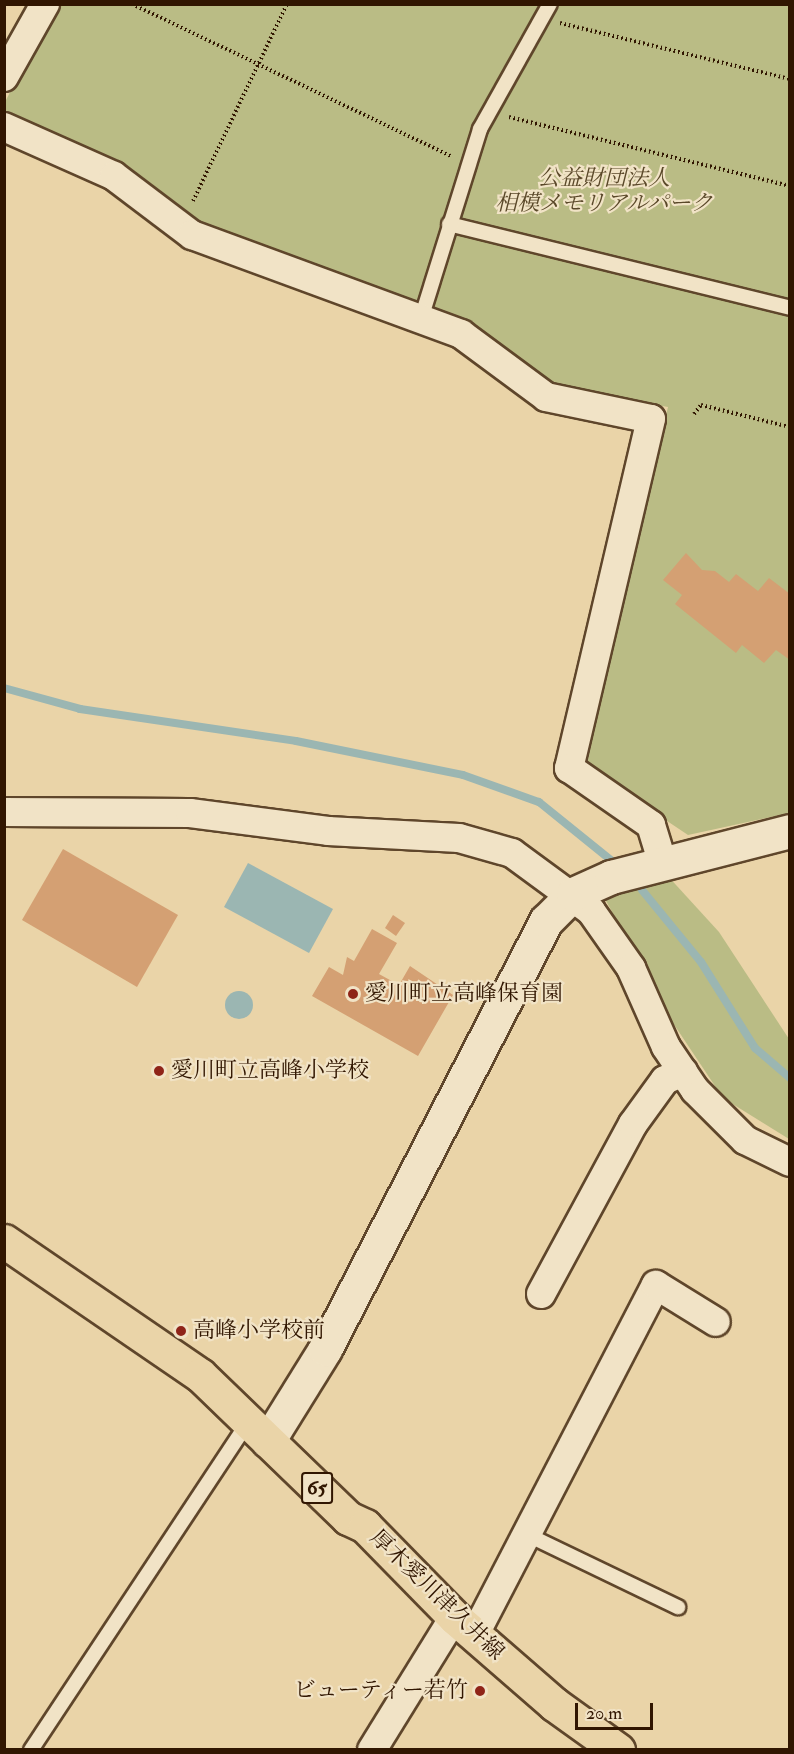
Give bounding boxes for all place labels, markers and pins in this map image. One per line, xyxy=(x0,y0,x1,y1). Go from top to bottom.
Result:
place label: 愛川町立高峰保育園 xyxy=(365,981,563,1007)
marker: 愛川町立高峰保育園 xyxy=(346,987,360,1001)
place label: 愛川町立高峰小学校 xyxy=(171,1058,369,1084)
marker: 愛川町立高峰小学校 xyxy=(152,1064,166,1078)
place label: 高峰小学校前 xyxy=(193,1318,325,1344)
marker: 高峰小学校前 xyxy=(174,1324,188,1338)
place label: ビューティー若竹 xyxy=(292,1678,468,1704)
marker: ビューティー若竹 xyxy=(473,1684,487,1698)

